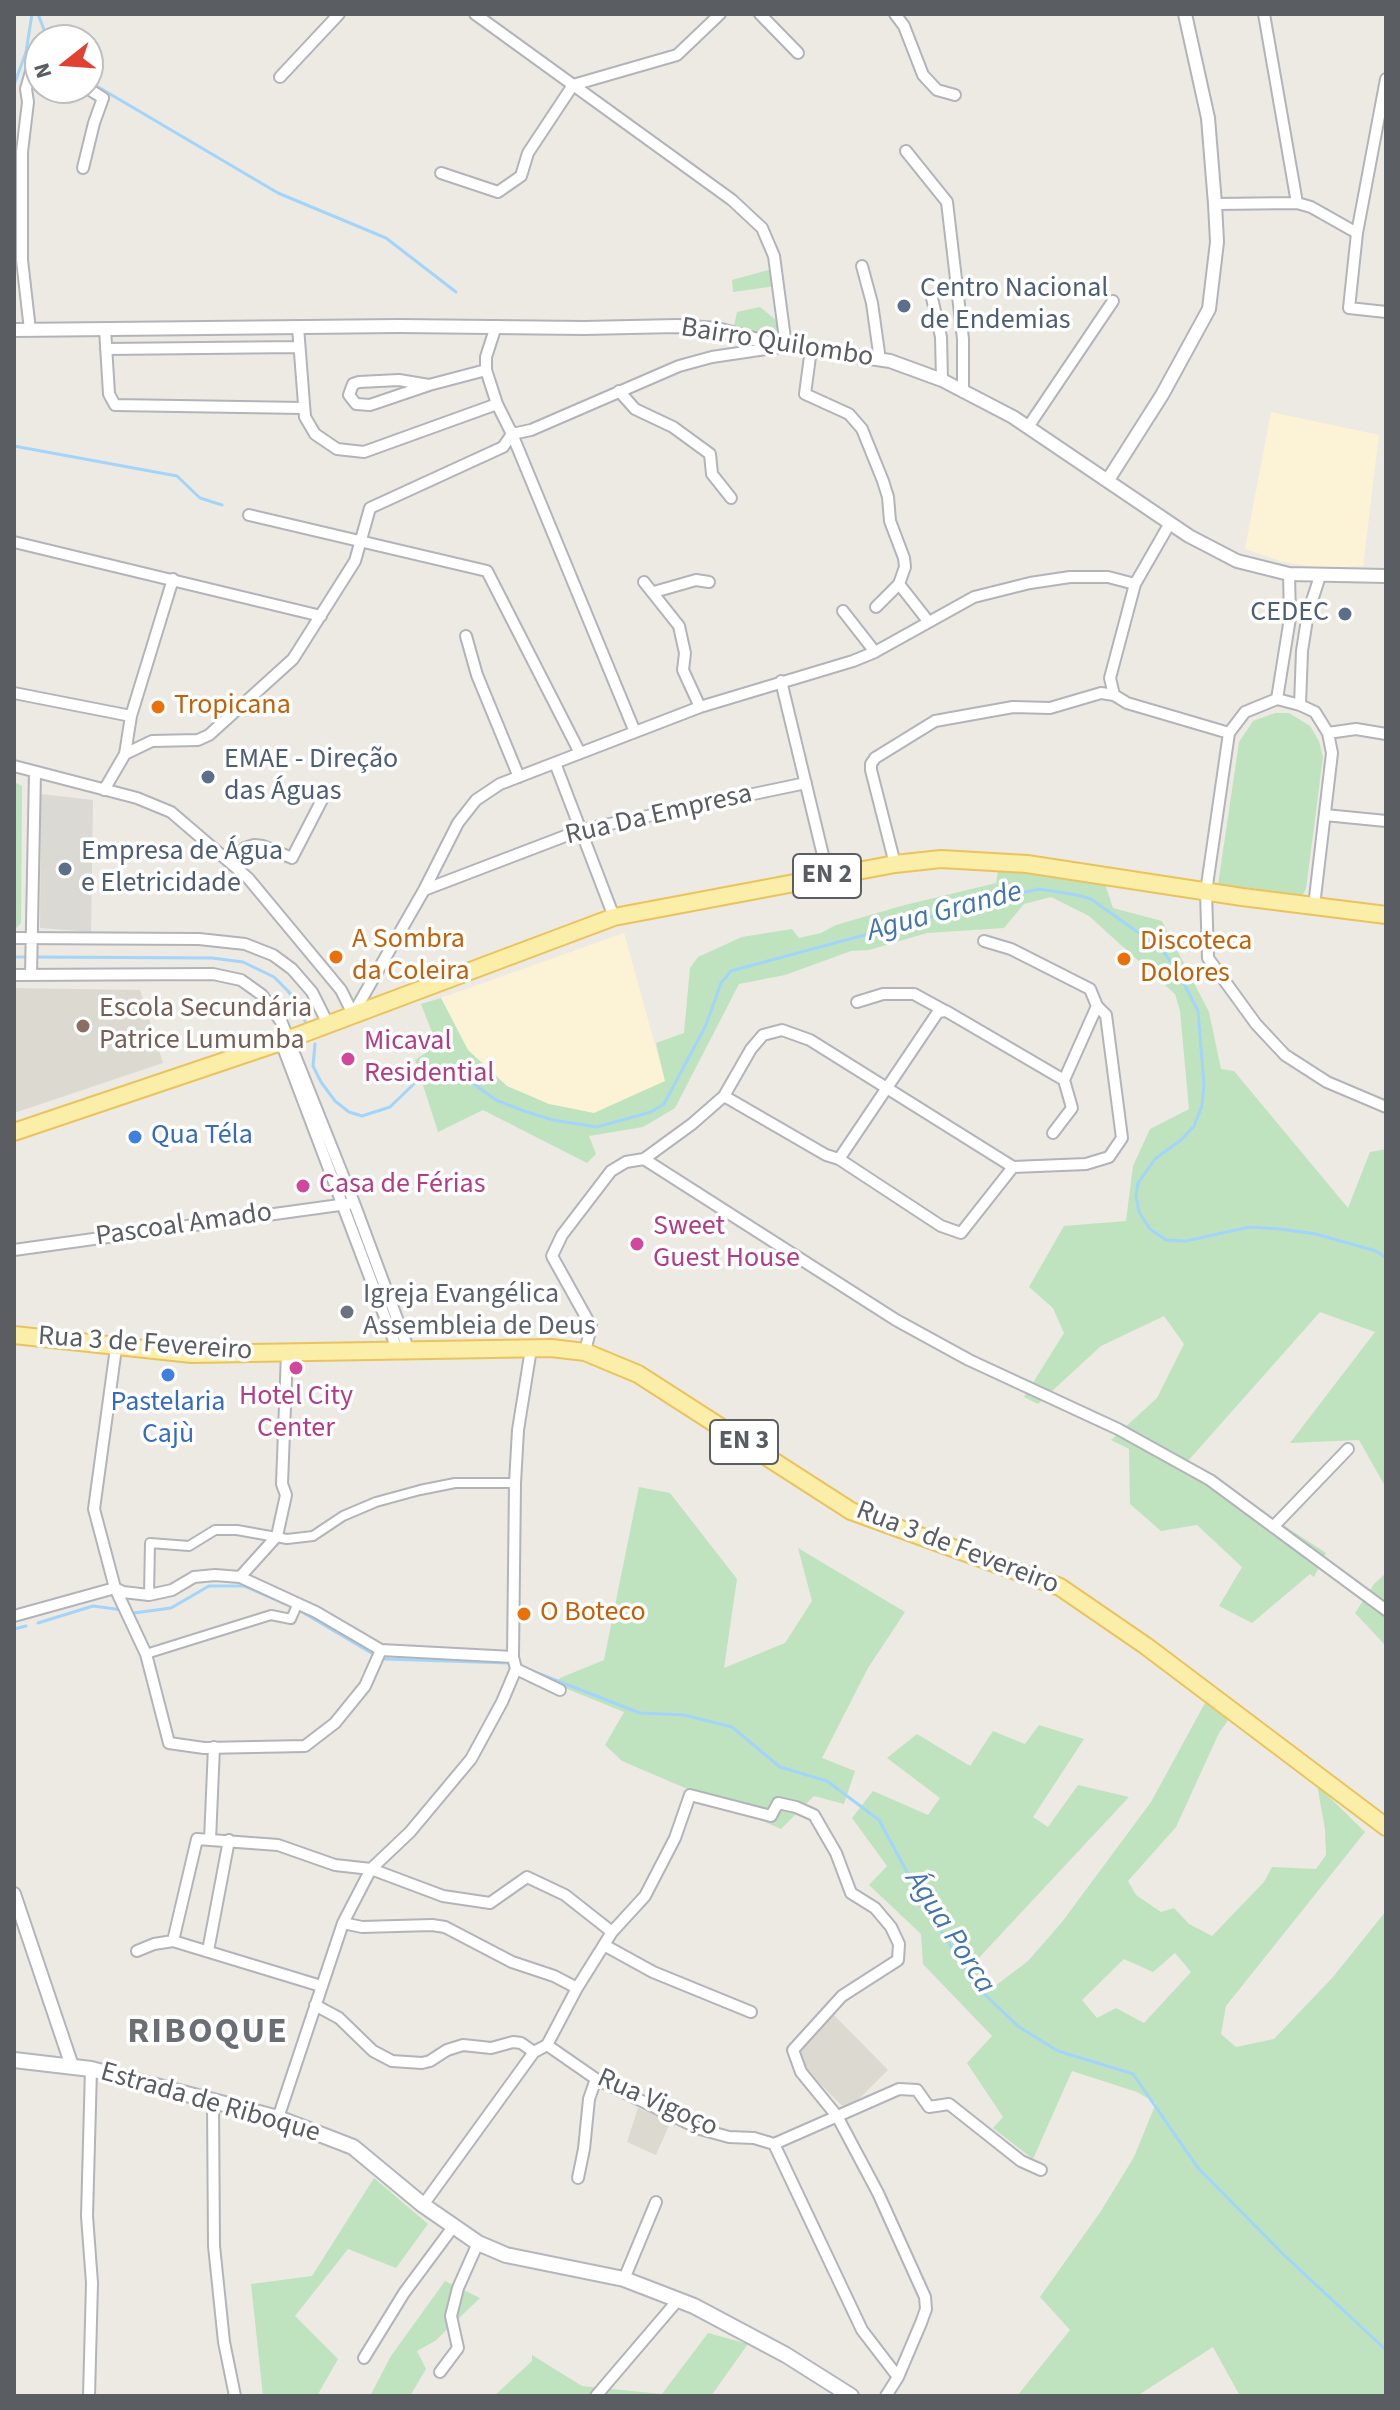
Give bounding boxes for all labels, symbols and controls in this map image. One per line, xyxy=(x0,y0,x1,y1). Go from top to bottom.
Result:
north arrow xyxy=(24,24,104,104)
text: N xyxy=(26,59,60,82)
place label: Centro Nacional de Endemias xyxy=(920,273,1108,339)
marker: Centro Nacional de Endemias xyxy=(895,297,913,315)
street label: Bairro Quilombo xyxy=(678,312,876,376)
place label: CEDEC xyxy=(1250,597,1329,631)
marker: CEDEC xyxy=(1336,605,1354,623)
place label: Tropicana xyxy=(174,690,291,724)
marker: Tropicana xyxy=(149,698,167,716)
place label: EMAE - Direção das Águas xyxy=(224,744,398,810)
marker: EMAE - Direção das Águas xyxy=(199,768,217,786)
street label: Rua Da Empresa xyxy=(562,778,756,854)
place label: Empresa de Água e Eletricidade xyxy=(81,836,283,902)
road number: EN 2 xyxy=(793,854,861,898)
marker: Empresa de Água e Eletricidade xyxy=(56,860,74,878)
water label: Agua Grande xyxy=(864,875,1026,951)
place label: A Sombra da Coleira xyxy=(352,924,469,990)
place label: Discoteca Dolores xyxy=(1140,926,1252,992)
marker: A Sombra da Coleira xyxy=(327,948,345,966)
marker: Discoteca Dolores xyxy=(1115,950,1133,968)
place label: Escola Secundária Patrice Lumumba xyxy=(99,993,312,1059)
marker: Escola Secundária Patrice Lumumba xyxy=(74,1017,92,1035)
place label: Micaval Residential xyxy=(364,1026,495,1092)
marker: Micaval Residential xyxy=(339,1050,357,1068)
place label: Qua Téla xyxy=(151,1120,253,1154)
marker: Qua Téla xyxy=(126,1128,144,1146)
place label: Casa de Férias xyxy=(319,1169,485,1203)
marker: Casa de Férias xyxy=(294,1177,312,1195)
street label: Pascoal Amado xyxy=(94,1197,274,1255)
place label: Sweet Guest House xyxy=(653,1211,800,1277)
marker: Sweet Guest House xyxy=(628,1235,646,1253)
place label: Igreja Evangélica Assembleia de Deus xyxy=(363,1279,596,1345)
marker: Igreja Evangélica Assembleia de Deus xyxy=(338,1303,356,1321)
street label: Rua 3 de Fevereiro xyxy=(37,1321,253,1369)
marker: Hotel City Center xyxy=(287,1359,305,1377)
marker: Pastelaria Cajù xyxy=(159,1366,177,1384)
place label: Hotel City Center xyxy=(239,1381,353,1447)
place label: Pastelaria Cajù xyxy=(111,1387,225,1453)
road number: EN 3 xyxy=(710,1420,778,1464)
street label: Rua 3 de Fevereiro xyxy=(851,1495,1063,1603)
place label: O Boteco xyxy=(540,1597,646,1631)
marker: O Boteco xyxy=(515,1605,533,1623)
water label: Água Porca xyxy=(896,1865,1002,2001)
district label: RIBOQUE xyxy=(127,2012,289,2056)
street label: Estrada de Riboque xyxy=(96,2057,324,2151)
street label: Rua Vigoço xyxy=(591,2063,723,2145)

